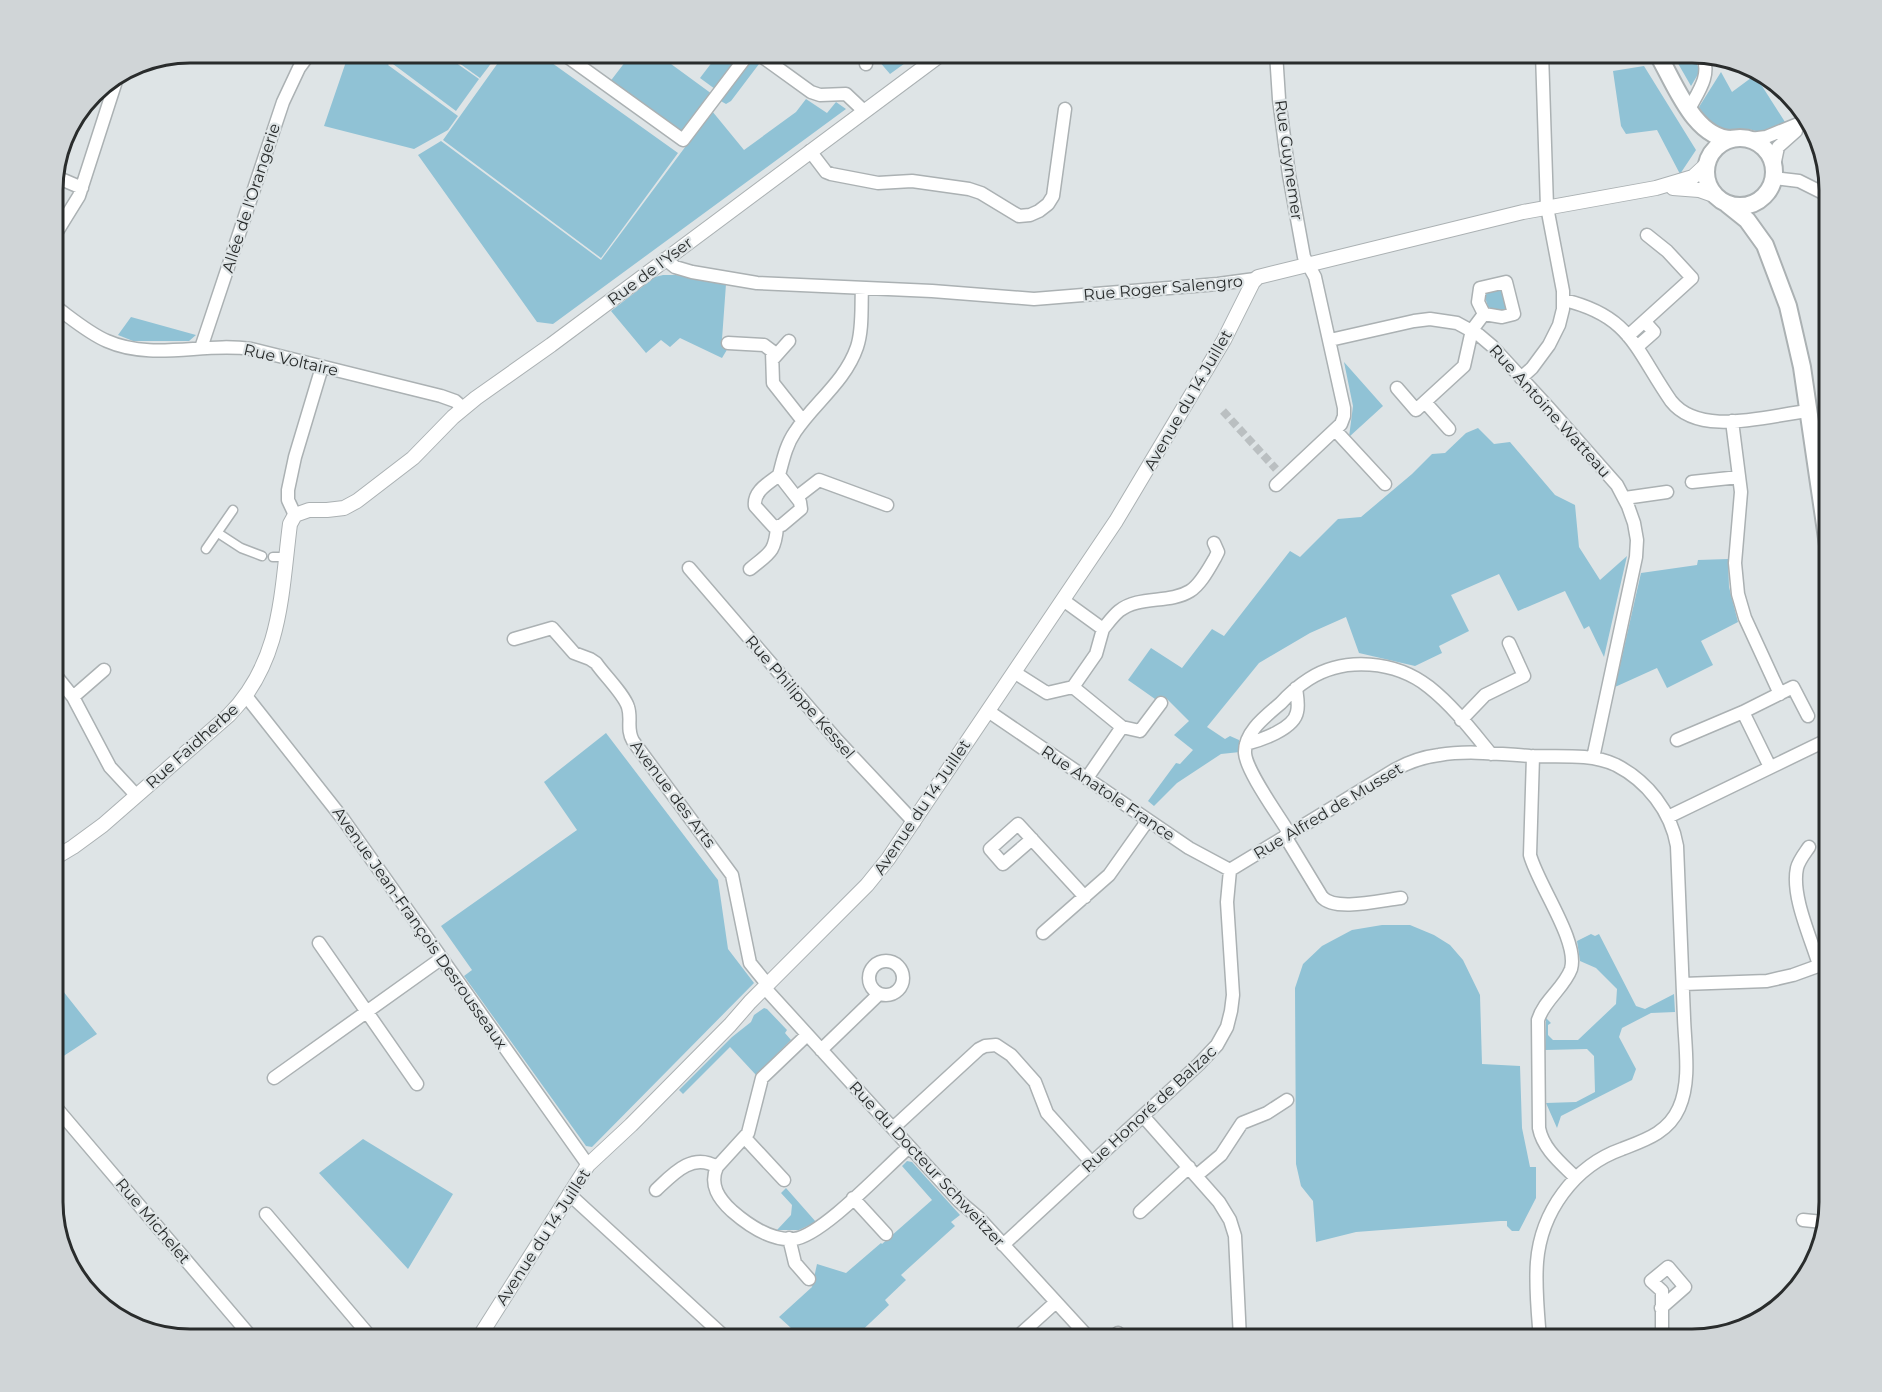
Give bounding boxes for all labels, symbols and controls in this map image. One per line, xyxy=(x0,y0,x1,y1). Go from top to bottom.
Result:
street label: Rue Guynemer xyxy=(1271,99,1307,221)
street label: Allée de l'Orangerie xyxy=(218,121,284,275)
street label: Rue de l'Yser xyxy=(604,233,696,309)
street label: Rue Roger Salengro xyxy=(1082,272,1244,304)
street label: Avenue du 14 Juillet xyxy=(1140,326,1236,473)
street label: Rue Voltaire xyxy=(242,340,340,380)
street label: Rue Antoine Watteau xyxy=(1485,341,1615,481)
street label: Rue Philippe Kessel xyxy=(741,631,859,763)
street label: Rue Faidherbe xyxy=(142,700,242,792)
street label: Avenue du 14 Juillet xyxy=(870,735,975,878)
street label: Avenue des Arts xyxy=(626,737,720,852)
street label: Rue Anatole France xyxy=(1038,741,1178,845)
street label: Rue Alfred de Musset xyxy=(1250,759,1407,863)
street label: Avenue Jean-François Desrousseaux xyxy=(329,803,512,1053)
street label: Rue Honoré de Balzac xyxy=(1078,1042,1220,1176)
street label: Rue du Docteur Schweitzer xyxy=(845,1077,1009,1251)
street label: Avenue du 14 Juillet xyxy=(492,1165,594,1309)
street label: Rue Michelet xyxy=(112,1174,195,1268)

